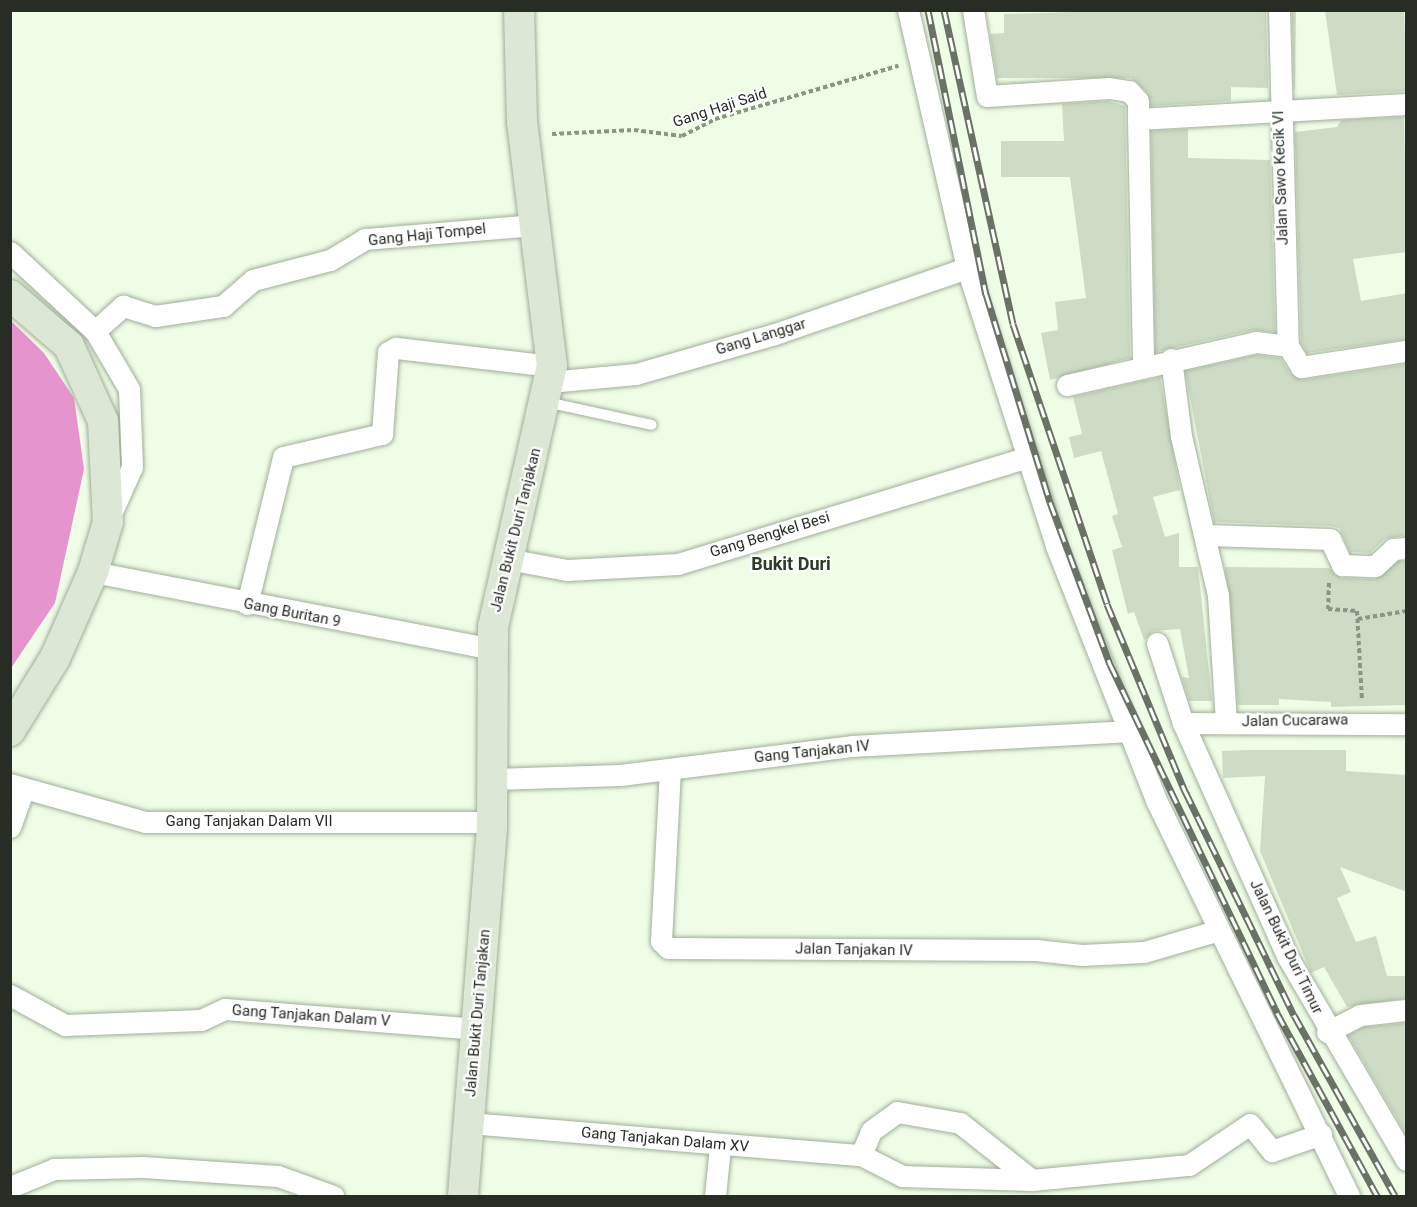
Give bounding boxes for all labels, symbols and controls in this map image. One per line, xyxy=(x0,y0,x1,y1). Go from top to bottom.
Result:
street label: Gang Haji Said xyxy=(671,84,769,132)
street label: Jalan Sawo Kecik VI xyxy=(1270,110,1292,246)
street label: Gang Haji Tompel xyxy=(367,220,487,250)
street label: Gang Langgar xyxy=(714,315,808,359)
street label: Jalan Bukit Duri Tanjakan xyxy=(487,446,545,614)
street label: Gang Bengkel Besi xyxy=(708,508,832,562)
district label: Bukit Duri xyxy=(751,553,831,575)
street label: Gang Buritan 9 xyxy=(242,595,342,631)
street label: Jalan Cucarawa xyxy=(1242,711,1348,731)
street label: Gang Tanjakan IV xyxy=(753,737,871,767)
street label: Gang Tanjakan Dalam VII xyxy=(165,813,333,831)
street label: Jalan Bukit Duri Timur xyxy=(1246,877,1326,1017)
street label: Jalan Bukit Duri Tanjakan xyxy=(462,928,494,1098)
street label: Jalan Tanjakan IV xyxy=(795,940,913,960)
street label: Gang Tanjakan Dalam V xyxy=(231,1001,391,1031)
street label: Gang Tanjakan Dalam XV xyxy=(580,1124,750,1156)

